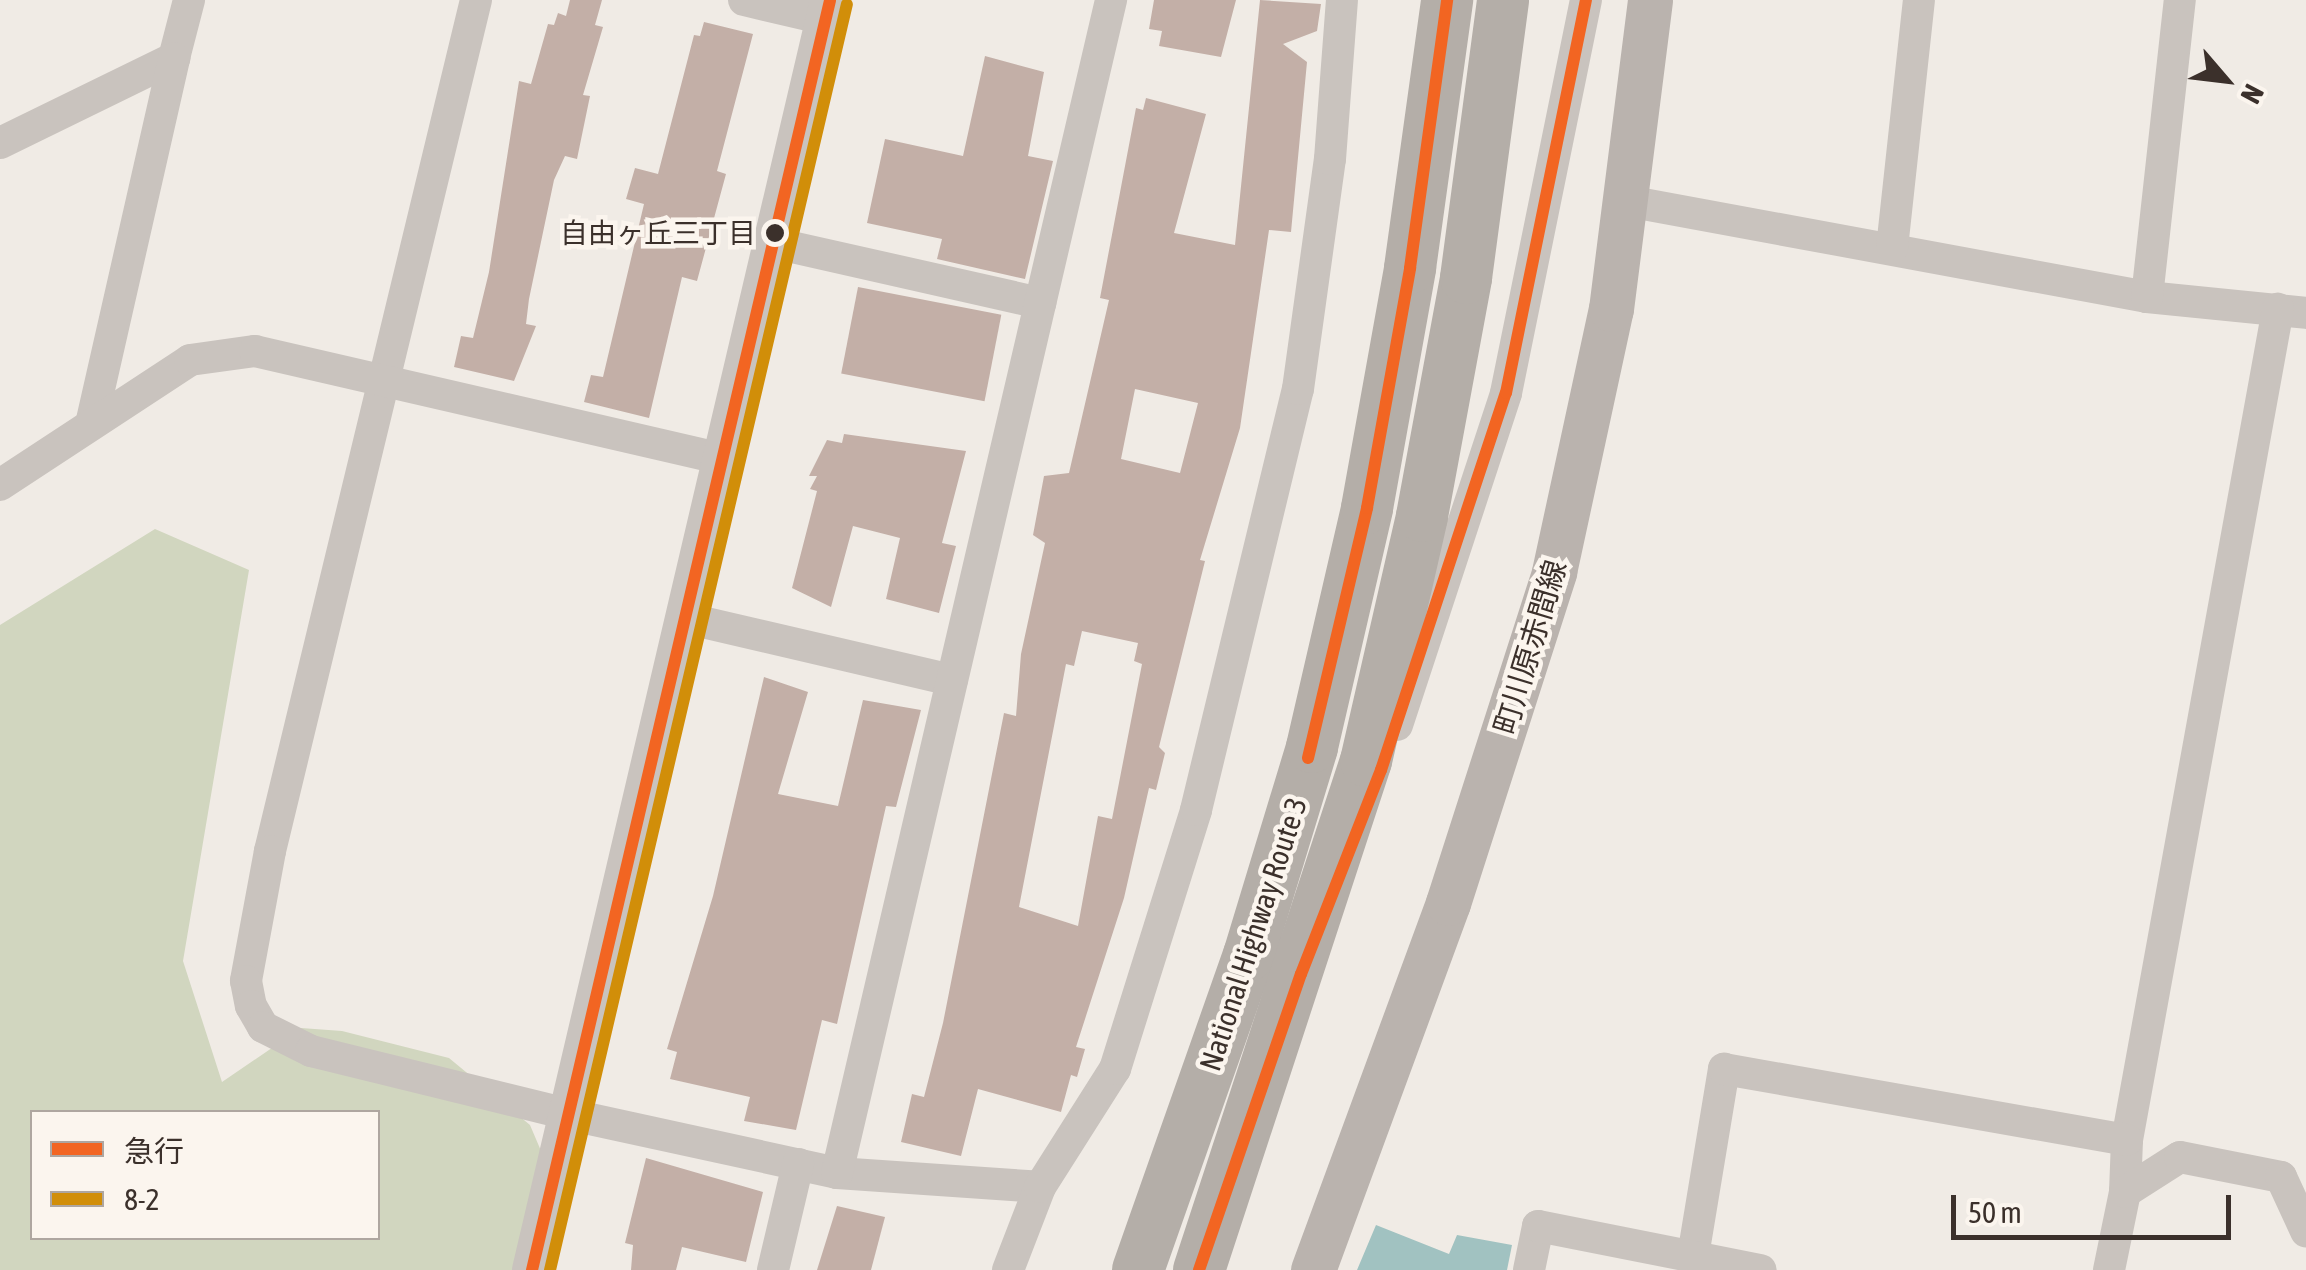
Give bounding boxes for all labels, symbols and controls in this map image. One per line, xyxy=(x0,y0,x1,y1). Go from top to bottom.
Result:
north arrow xyxy=(2176,30,2276,130)
text: N xyxy=(2234,79,2270,109)
place label: 自由ヶ丘三丁目 xyxy=(560,216,756,250)
marker: 自由ヶ丘三丁目 xyxy=(765,223,785,243)
street label: 町川原赤間線 xyxy=(1486,556,1574,738)
street label: National Highway Route 3 xyxy=(1192,793,1314,1075)
legend xyxy=(30,1110,380,1240)
text: 急行 xyxy=(124,1134,184,1168)
scale bar xyxy=(1956,1175,2236,1237)
text: 8-2 xyxy=(124,1182,160,1216)
text: 50 m xyxy=(1968,1195,2022,1229)

